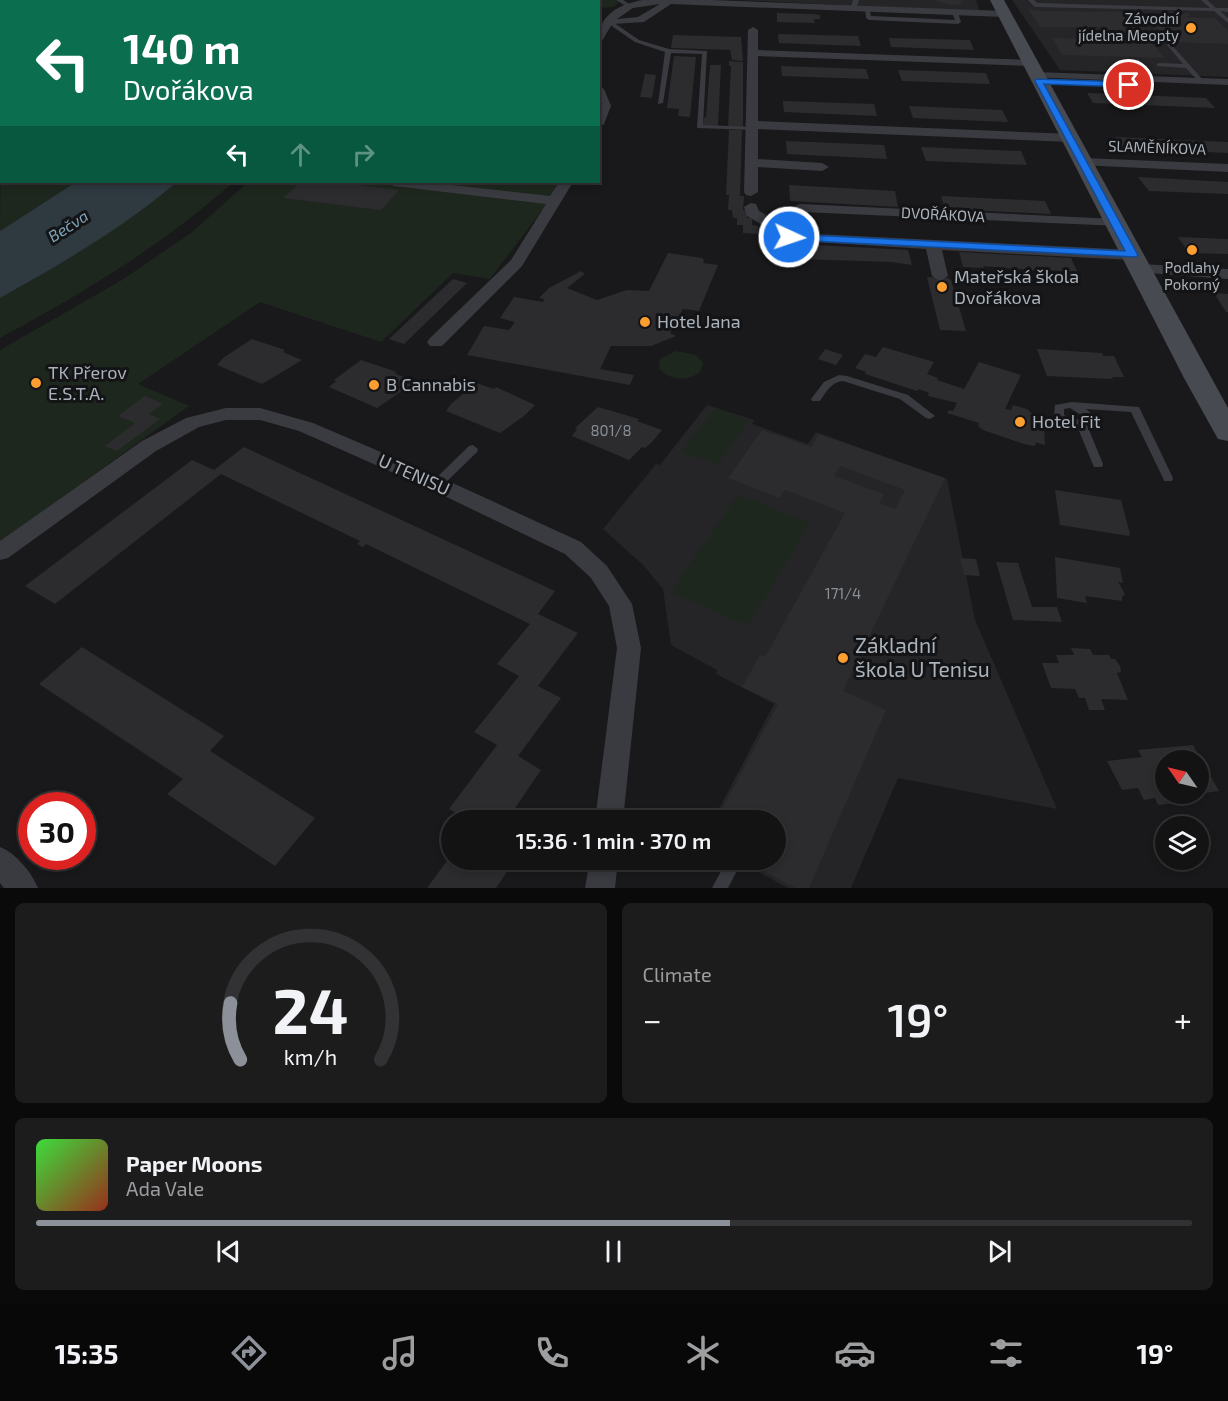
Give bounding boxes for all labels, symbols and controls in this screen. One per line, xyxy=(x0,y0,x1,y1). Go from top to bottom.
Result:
place label: Závodní jídelna Meopty xyxy=(1078,9,1180,45)
marker: Závodní jídelna Meopty xyxy=(1184,21,1198,35)
text: 140 m xyxy=(123,22,240,72)
icon: left xyxy=(24,24,102,102)
pin xyxy=(1103,59,1154,110)
icon: arrive xyxy=(1112,68,1145,101)
text: Dvořákova xyxy=(123,73,254,105)
street label: SLAMĚNÍKOVA xyxy=(1108,136,1207,158)
icon: left xyxy=(221,138,254,171)
icon: ahead xyxy=(284,138,317,171)
icon: right xyxy=(347,138,380,171)
street label: DVOŘÁKOVA xyxy=(901,203,986,225)
position arrow xyxy=(757,205,821,269)
water label: Bečva xyxy=(44,206,91,246)
marker: Podlahy Pokorný xyxy=(1185,243,1199,257)
place label: Podlahy Pokorný xyxy=(1164,258,1220,293)
place label: Mateřská škola Dvořákova xyxy=(954,265,1079,308)
marker: Mateřská škola Dvořákova xyxy=(935,280,949,294)
place label: Hotel Jana xyxy=(657,310,741,332)
marker: Hotel Jana xyxy=(638,315,652,329)
place label: TK Přerov E.S.T.A. xyxy=(48,361,127,404)
place label: B Cannabis xyxy=(386,373,476,395)
marker: TK Přerov E.S.T.A. xyxy=(29,376,43,390)
marker: B Cannabis xyxy=(367,378,381,392)
place label: Hotel Fit xyxy=(1032,410,1101,432)
marker: Hotel Fit xyxy=(1013,415,1027,429)
house number: 801/8 xyxy=(591,421,631,439)
street label: U TENISU xyxy=(375,449,453,500)
house number: 171/4 xyxy=(825,584,861,602)
place label: Základní škola U Tenisu xyxy=(855,632,990,681)
marker: Základní škola U Tenisu xyxy=(836,651,850,665)
north arrow xyxy=(1155,750,1209,804)
map controls xyxy=(1155,750,1209,870)
speed limit sign: 30 xyxy=(18,792,96,870)
button: layers xyxy=(1155,816,1209,870)
text: 15:36 · 1 min · 370 m xyxy=(516,827,711,853)
text: Climate xyxy=(643,962,712,986)
text: 24 xyxy=(273,972,349,1047)
text: 19° xyxy=(887,992,948,1046)
text: − xyxy=(643,999,662,1039)
text: + xyxy=(1174,999,1192,1039)
text: km/h xyxy=(284,1044,337,1069)
text: Paper Moons xyxy=(126,1150,262,1176)
text: Ada Vale xyxy=(126,1176,204,1200)
icon: previous xyxy=(212,1235,245,1268)
icon: pause xyxy=(597,1235,630,1268)
icon: next xyxy=(983,1235,1016,1268)
icon: directions xyxy=(228,1332,270,1374)
icon: music xyxy=(379,1332,421,1374)
icon: phone xyxy=(531,1332,573,1374)
icon: climate xyxy=(682,1332,724,1374)
icon: car xyxy=(834,1332,876,1374)
icon: filters xyxy=(985,1332,1027,1374)
text: 15:35 xyxy=(55,1337,118,1369)
text: 19° xyxy=(1136,1337,1173,1369)

